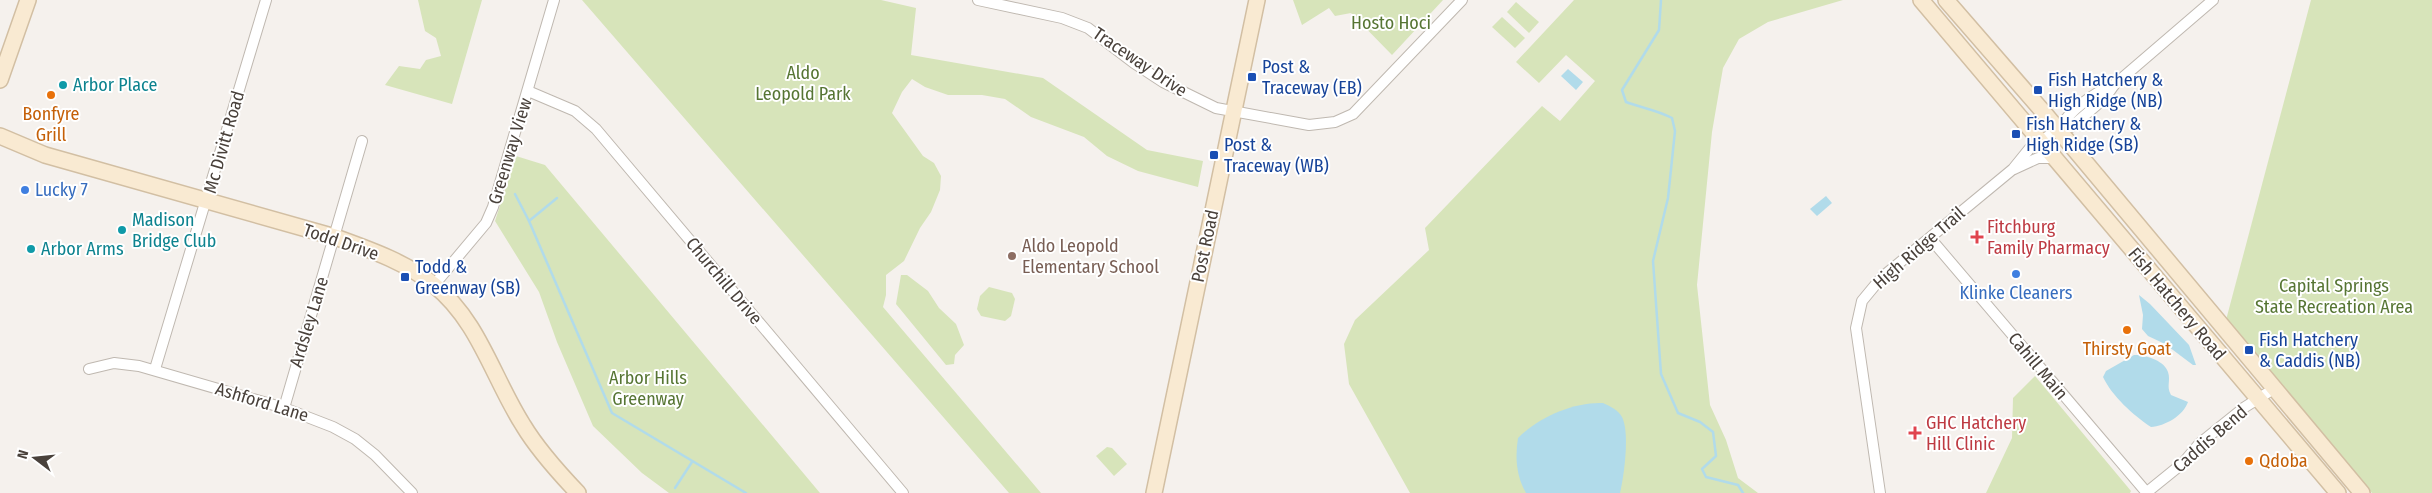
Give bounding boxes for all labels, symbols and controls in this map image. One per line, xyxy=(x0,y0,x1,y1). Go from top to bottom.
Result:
park label: Hosto Hoci xyxy=(1351,12,1431,34)
street label: Traceway Drive xyxy=(1089,22,1191,102)
place label: Post & Traceway (EB) xyxy=(1262,56,1362,99)
park label: Aldo Leopold Park xyxy=(755,62,851,105)
place label: Fish Hatchery & High Ridge (NB) xyxy=(2048,69,2163,112)
marker: Post & Traceway (EB) xyxy=(1246,71,1258,83)
place label: Arbor Place xyxy=(73,74,157,96)
marker: Arbor Place xyxy=(57,79,69,91)
marker: Fish Hatchery & High Ridge (NB) xyxy=(2032,84,2044,96)
street label: Mc Divitt Road xyxy=(199,88,249,196)
marker: Bonfyre Grill xyxy=(45,89,57,101)
street label: Greenway View xyxy=(483,95,537,207)
place label: Bonfyre Grill xyxy=(22,103,80,146)
place label: Fish Hatchery & High Ridge (SB) xyxy=(2026,113,2141,156)
marker: Fish Hatchery & High Ridge (SB) xyxy=(2010,128,2022,140)
place label: Post & Traceway (WB) xyxy=(1224,134,1329,177)
marker: Post & Traceway (WB) xyxy=(1208,149,1220,161)
place label: Lucky 7 xyxy=(35,179,88,201)
marker: Lucky 7 xyxy=(19,184,31,196)
street label: High Ridge Trail xyxy=(1869,202,1970,294)
street label: Post Road xyxy=(1187,208,1223,284)
place label: Madison Bridge Club xyxy=(132,209,216,252)
place label: Fitchburg Family Pharmacy xyxy=(1987,216,2110,259)
street label: Todd Drive xyxy=(300,219,382,265)
marker: Madison Bridge Club xyxy=(116,224,128,236)
marker: Fitchburg Family Pharmacy xyxy=(1971,231,1983,243)
street label: Churchill Drive xyxy=(681,233,767,329)
place label: Aldo Leopold Elementary School xyxy=(1022,235,1159,278)
place label: Arbor Arms xyxy=(41,238,124,260)
marker: Arbor Arms xyxy=(25,243,37,255)
street label: Fish Hatchery Road xyxy=(2123,243,2231,365)
marker: Aldo Leopold Elementary School xyxy=(1006,250,1018,262)
place label: Todd & Greenway (SB) xyxy=(415,256,520,299)
marker: Klinke Cleaners xyxy=(2010,268,2022,280)
marker: Todd & Greenway (SB) xyxy=(399,271,411,283)
street label: Ardsley Lane xyxy=(285,274,333,370)
park label: Capital Springs State Recreation Area xyxy=(2255,275,2413,318)
place label: Klinke Cleaners xyxy=(1960,282,2073,304)
marker: Thirsty Goat xyxy=(2121,324,2133,336)
street label: Cahill Main xyxy=(2003,328,2073,404)
place label: Fish Hatchery & Caddis (NB) xyxy=(2259,329,2360,372)
place label: Thirsty Goat xyxy=(2083,338,2171,360)
marker: Fish Hatchery & Caddis (NB) xyxy=(2243,344,2255,356)
park label: Arbor Hills Greenway xyxy=(609,367,687,410)
street label: Ashford Lane xyxy=(213,377,311,427)
street label: Caddis Bend xyxy=(2168,401,2252,477)
place label: GHC Hatchery Hill Clinic xyxy=(1926,412,2026,455)
marker: GHC Hatchery Hill Clinic xyxy=(1908,426,1922,440)
north arrow xyxy=(10,433,60,483)
text: N xyxy=(14,448,32,461)
place label: Qdoba xyxy=(2259,450,2308,472)
marker: Qdoba xyxy=(2243,455,2255,467)

